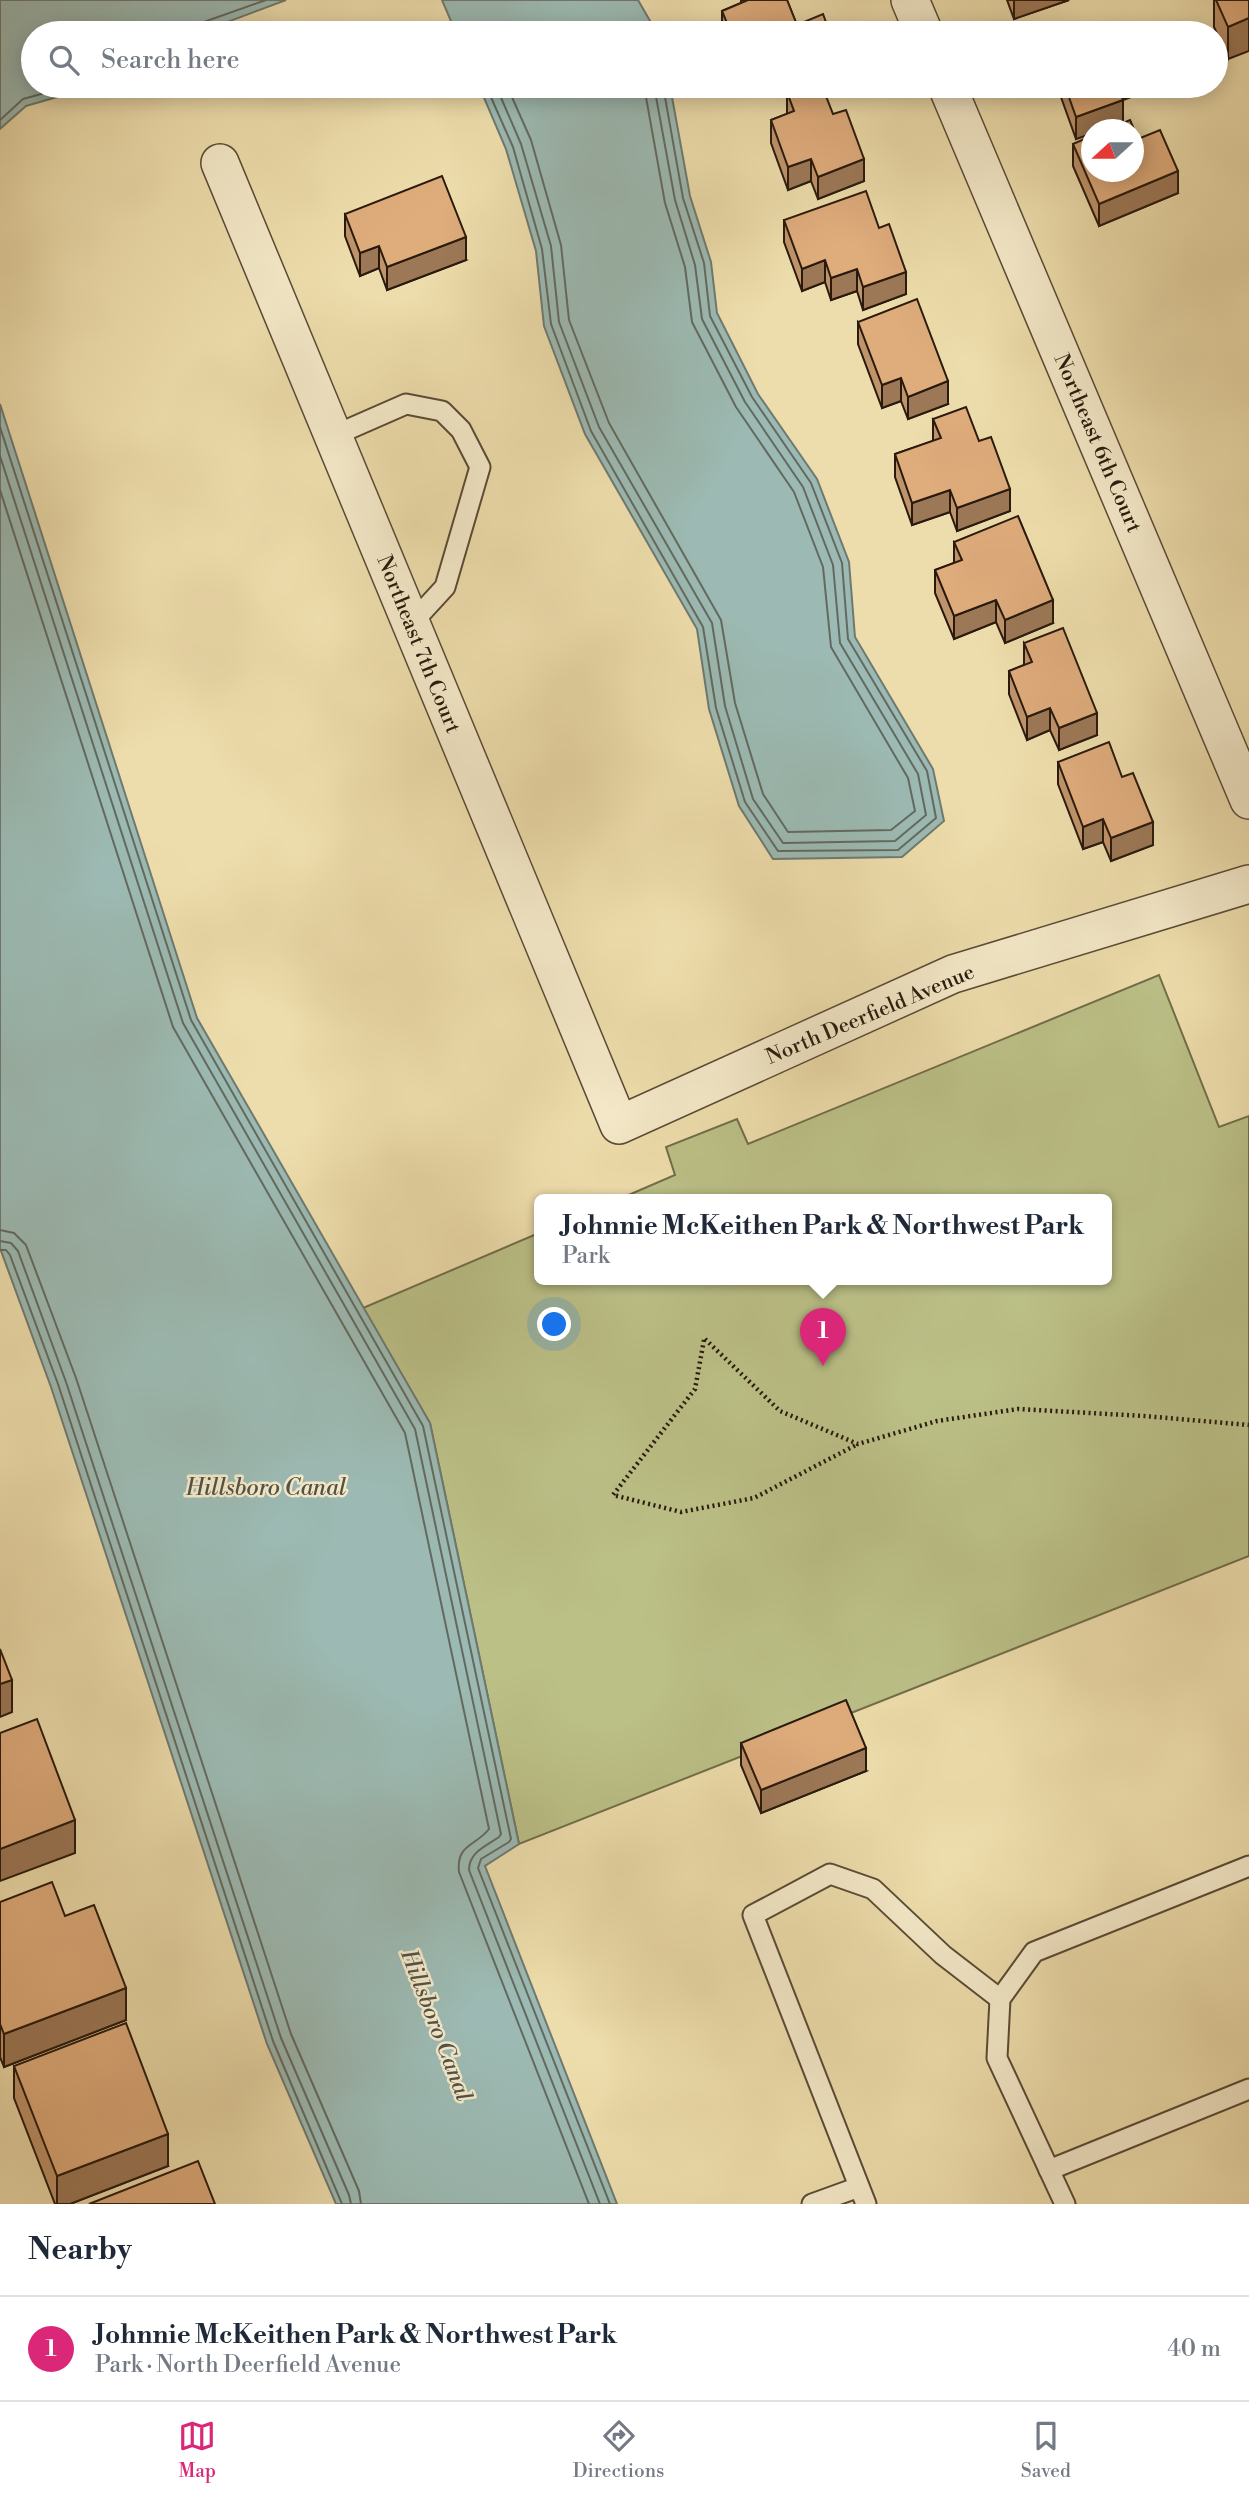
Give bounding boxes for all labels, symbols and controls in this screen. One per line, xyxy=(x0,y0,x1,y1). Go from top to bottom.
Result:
search box xyxy=(21,21,1228,98)
icon: search xyxy=(45,41,83,79)
text: Search here xyxy=(101,44,240,76)
north arrow xyxy=(1081,119,1144,182)
street label: Northeast 6th Court xyxy=(1048,350,1147,537)
street label: Northeast 7th Court xyxy=(370,552,466,738)
street label: North Deerfield Avenue xyxy=(762,959,978,1071)
popup xyxy=(534,1194,1112,1285)
text: Johnnie McKeithen Park & Northwest Park xyxy=(562,1210,1084,1242)
text: Park xyxy=(562,1242,610,1270)
your location xyxy=(537,1307,571,1341)
pin: 1 xyxy=(800,1308,846,1366)
water label: Hillsboro Canal xyxy=(185,1474,347,1502)
water label: Hillsboro Canal xyxy=(394,1945,478,2106)
text: Nearby xyxy=(28,2231,132,2269)
text: Johnnie McKeithen Park & Northwest Park xyxy=(95,2319,617,2351)
text: 1 xyxy=(45,2335,57,2363)
text: 40 m xyxy=(1167,2335,1221,2363)
text: Park · North Deerfield Avenue xyxy=(95,2351,401,2379)
tab: Map xyxy=(178,2417,216,2483)
tab: Directions xyxy=(573,2417,664,2483)
tab: Saved xyxy=(1021,2417,1071,2483)

